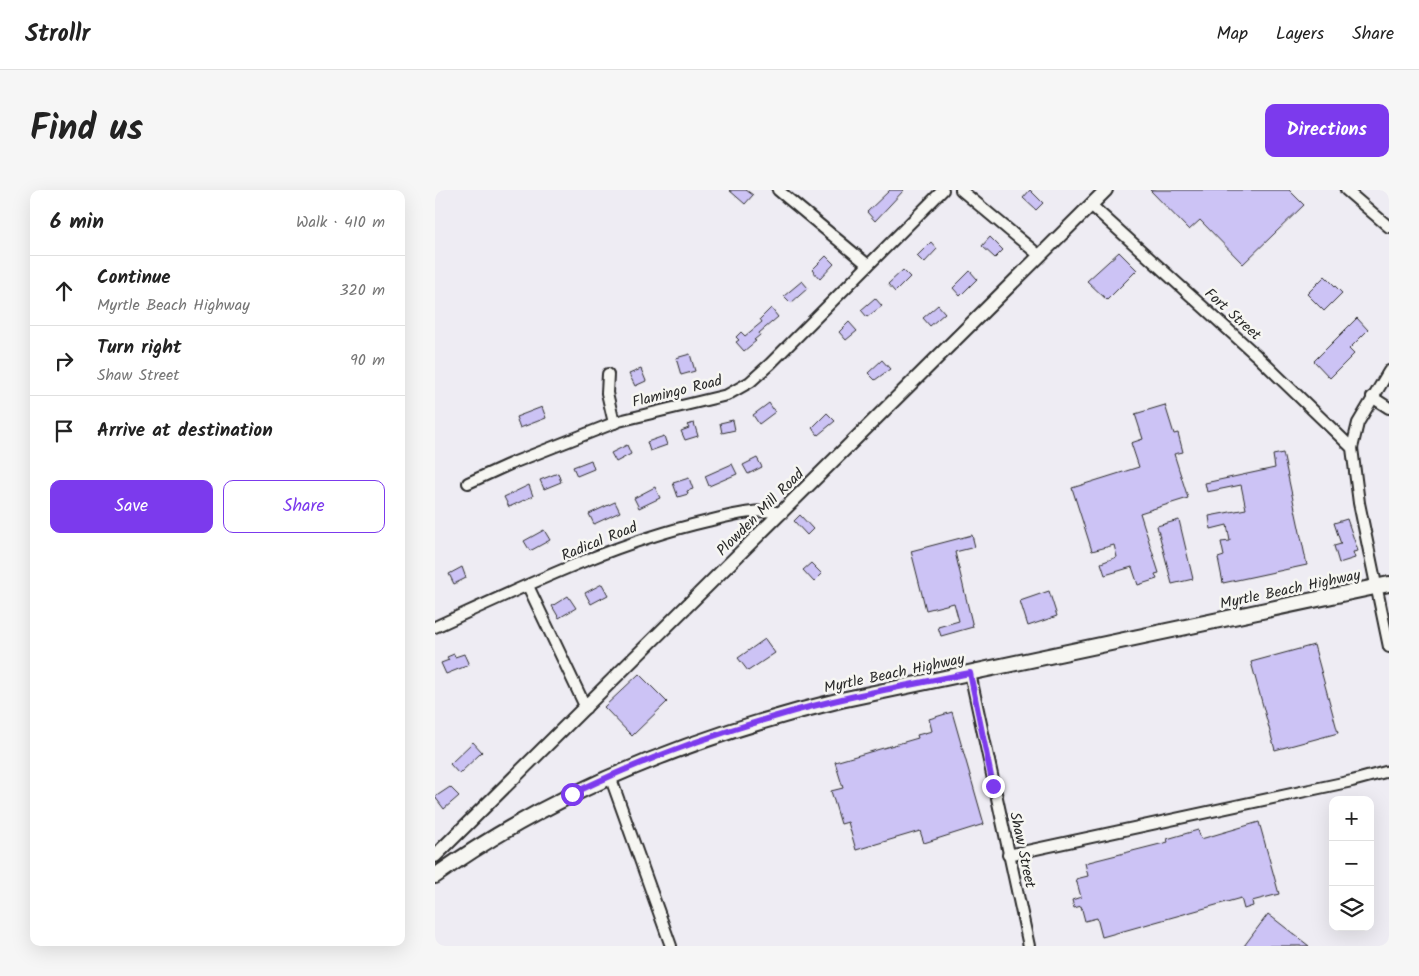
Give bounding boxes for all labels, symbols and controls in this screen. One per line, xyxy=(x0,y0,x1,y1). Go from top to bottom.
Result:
text: Strollr xyxy=(25,15,90,54)
text: Map xyxy=(1217,20,1248,49)
text: Layers xyxy=(1276,20,1324,49)
text: Share xyxy=(1352,20,1394,49)
text: Find us xyxy=(30,102,143,158)
button: Directions xyxy=(1265,104,1389,157)
text: 6 min xyxy=(50,206,104,239)
text: Walk · 410 m xyxy=(296,210,385,235)
text: Continue xyxy=(97,263,170,293)
icon: ahead xyxy=(50,277,78,305)
text: 320 m xyxy=(339,278,385,303)
street label: Fort Street xyxy=(1198,283,1266,347)
text: Myrtle Beach Highway xyxy=(97,293,250,318)
text: Turn right xyxy=(97,333,182,363)
icon: right xyxy=(50,347,78,375)
text: 90 m xyxy=(350,348,385,373)
text: Shaw Street xyxy=(97,363,179,388)
street label: Flamingo Road xyxy=(630,369,725,415)
text: Arrive at destination xyxy=(97,416,273,446)
icon: arrive xyxy=(50,417,78,445)
street label: Plowden Mill Road xyxy=(711,463,810,562)
button: Save xyxy=(50,480,213,533)
button: Share xyxy=(223,480,385,533)
street label: Radical Road xyxy=(558,516,642,568)
street label: Myrtle Beach Highway xyxy=(1218,563,1364,617)
street label: Myrtle Beach Highway xyxy=(822,647,968,701)
route end xyxy=(982,775,1005,798)
route start xyxy=(561,783,584,806)
map controls xyxy=(1329,796,1374,931)
button: + xyxy=(1329,796,1374,841)
street label: Shaw Street xyxy=(1002,810,1042,891)
button: − xyxy=(1329,841,1374,886)
button: layers xyxy=(1329,886,1374,931)

